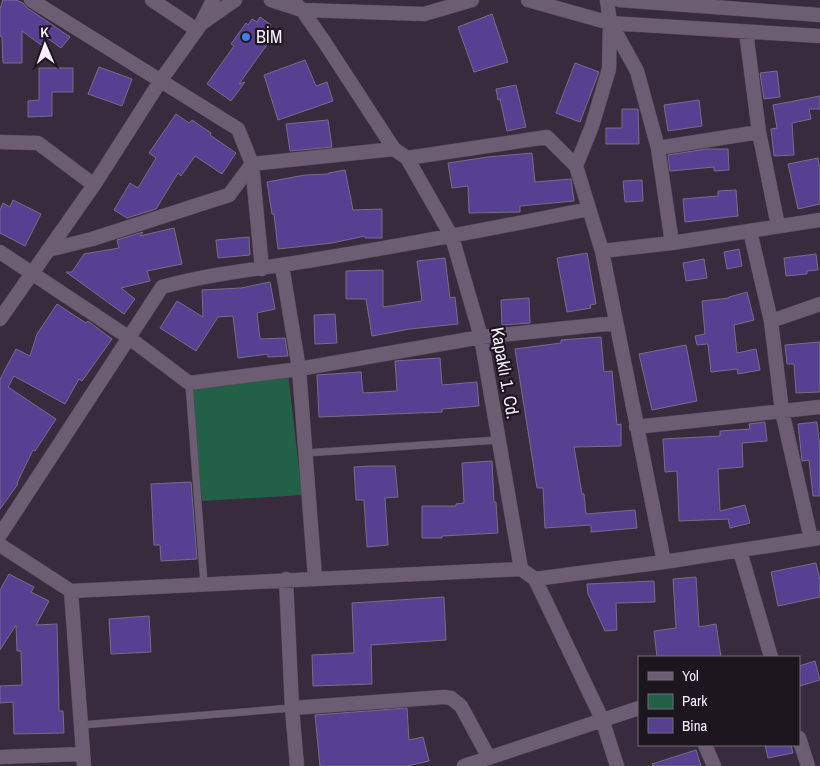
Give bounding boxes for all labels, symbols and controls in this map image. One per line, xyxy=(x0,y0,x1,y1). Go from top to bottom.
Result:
north arrow xyxy=(20,20,70,70)
text: K xyxy=(40,23,50,41)
place label: BİM xyxy=(256,24,282,49)
marker: BİM xyxy=(240,31,252,43)
street label: Kapaklı 1. Cd. xyxy=(485,325,526,421)
legend xyxy=(638,656,800,746)
text: Yol xyxy=(682,665,699,686)
text: Park xyxy=(682,690,708,711)
text: Bina xyxy=(682,715,707,736)

